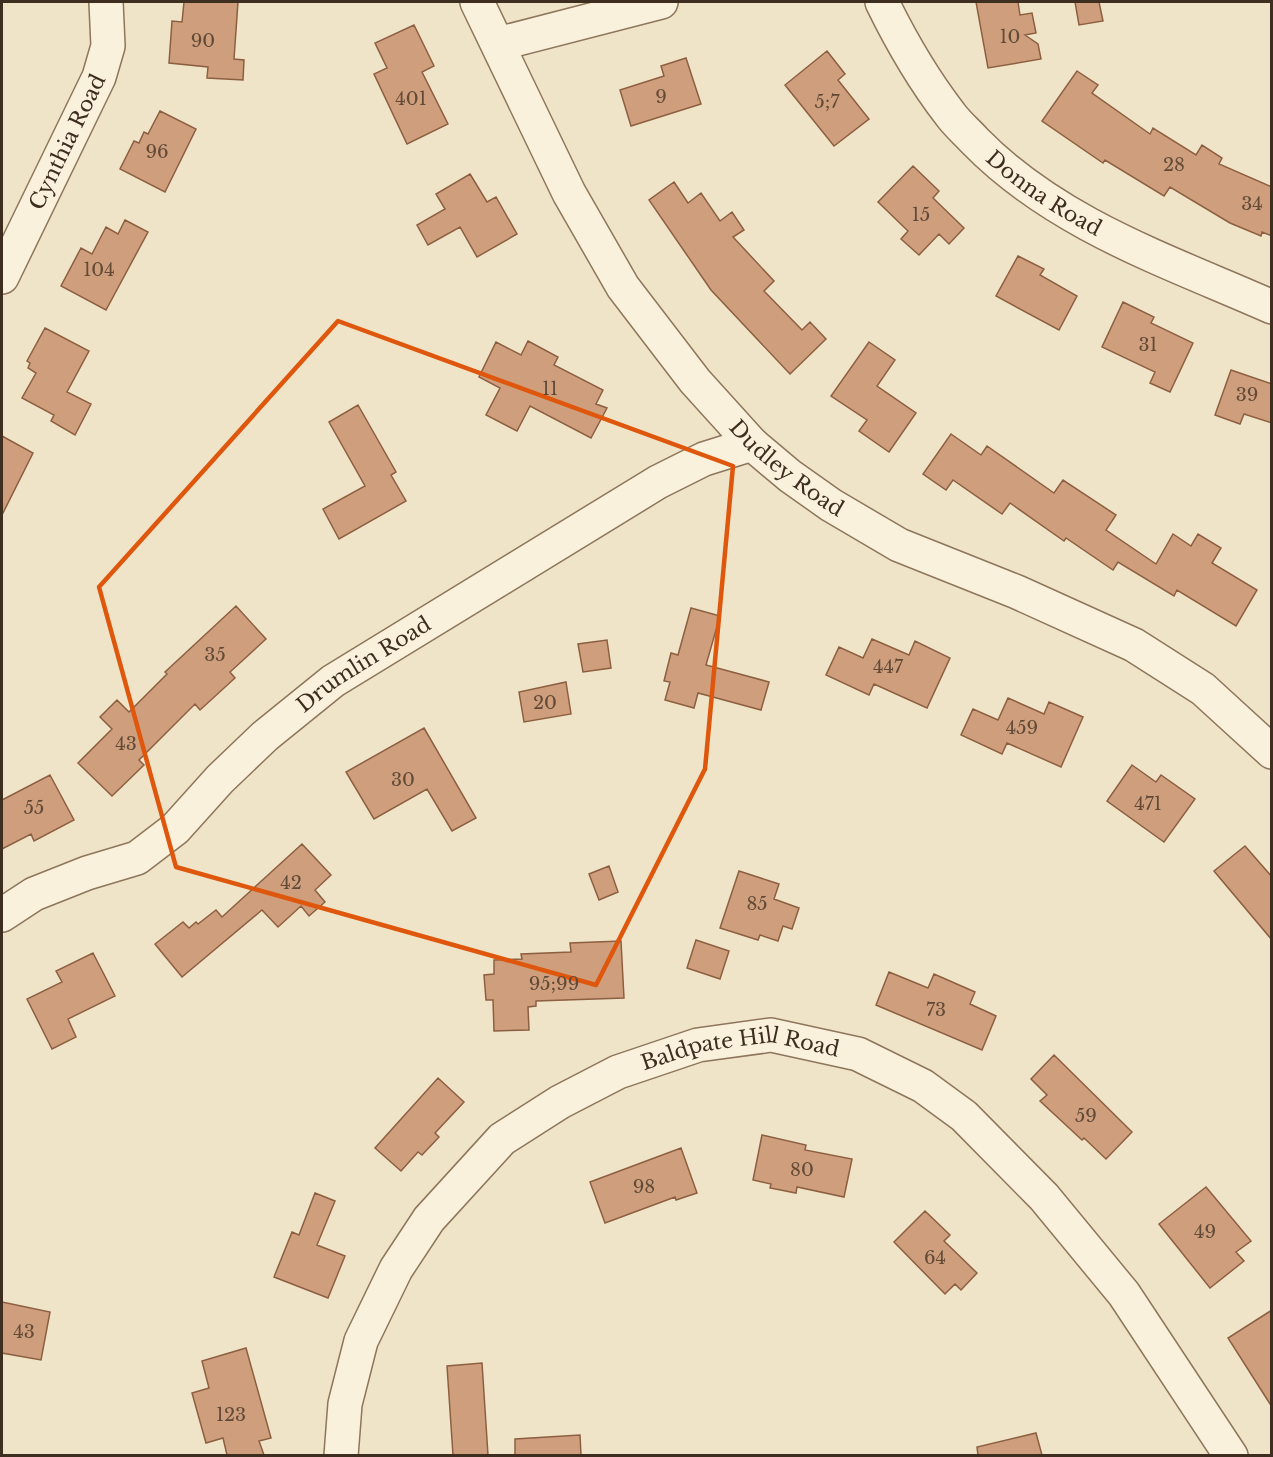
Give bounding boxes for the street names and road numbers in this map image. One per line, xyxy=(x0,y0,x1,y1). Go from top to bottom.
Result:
street label: Cynthia Road xyxy=(24,70,111,214)
street label: Donna Road xyxy=(980,145,1106,242)
street label: Dudley Road xyxy=(724,415,848,522)
street label: Drumlin Road xyxy=(291,611,436,718)
street label: Baldpate Hill Road xyxy=(638,1022,842,1076)

